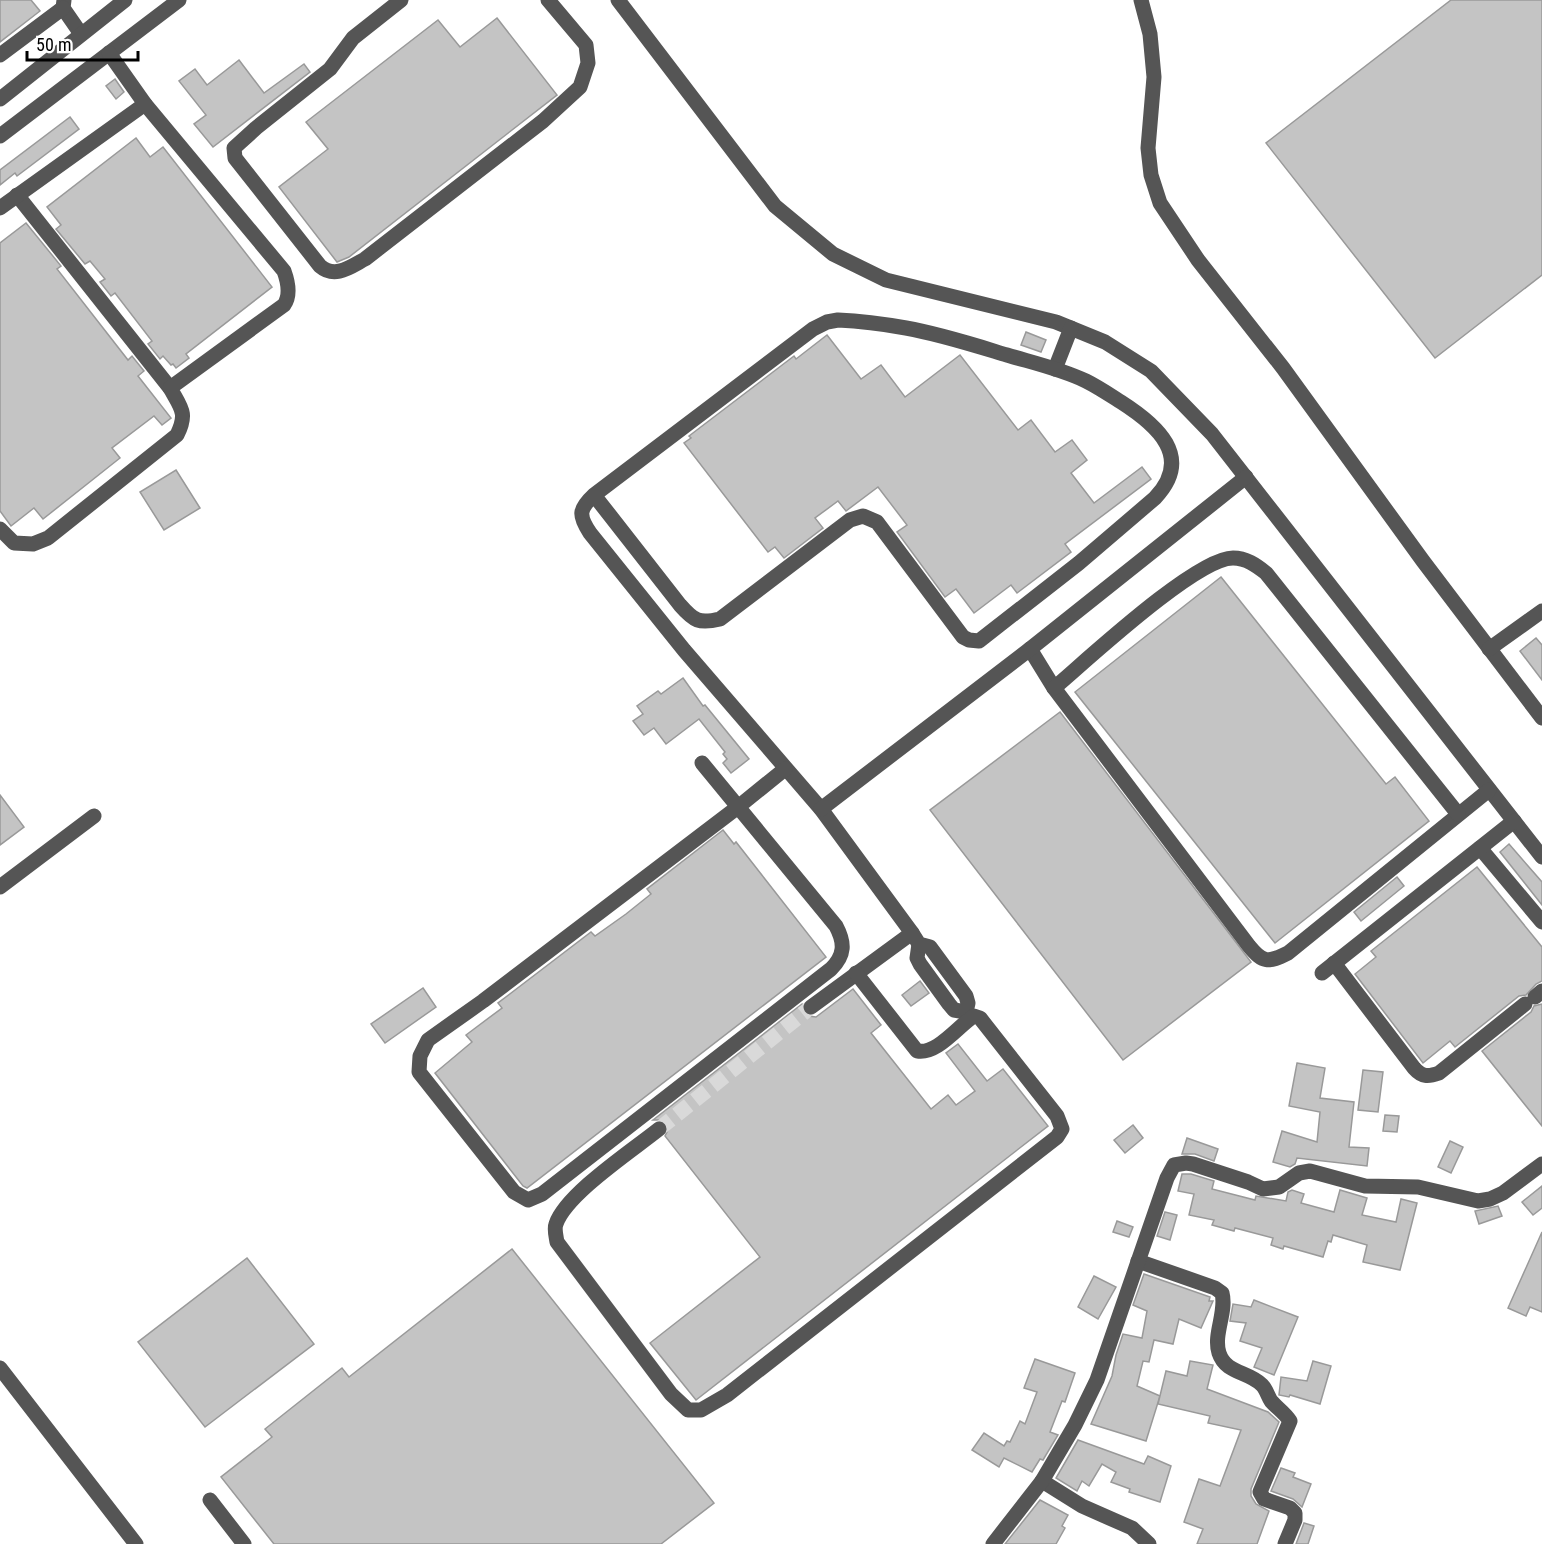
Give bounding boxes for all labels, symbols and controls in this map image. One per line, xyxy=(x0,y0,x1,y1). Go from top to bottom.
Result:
scale bar xyxy=(27,24,138,62)
text: 50 m xyxy=(36,34,71,55)

